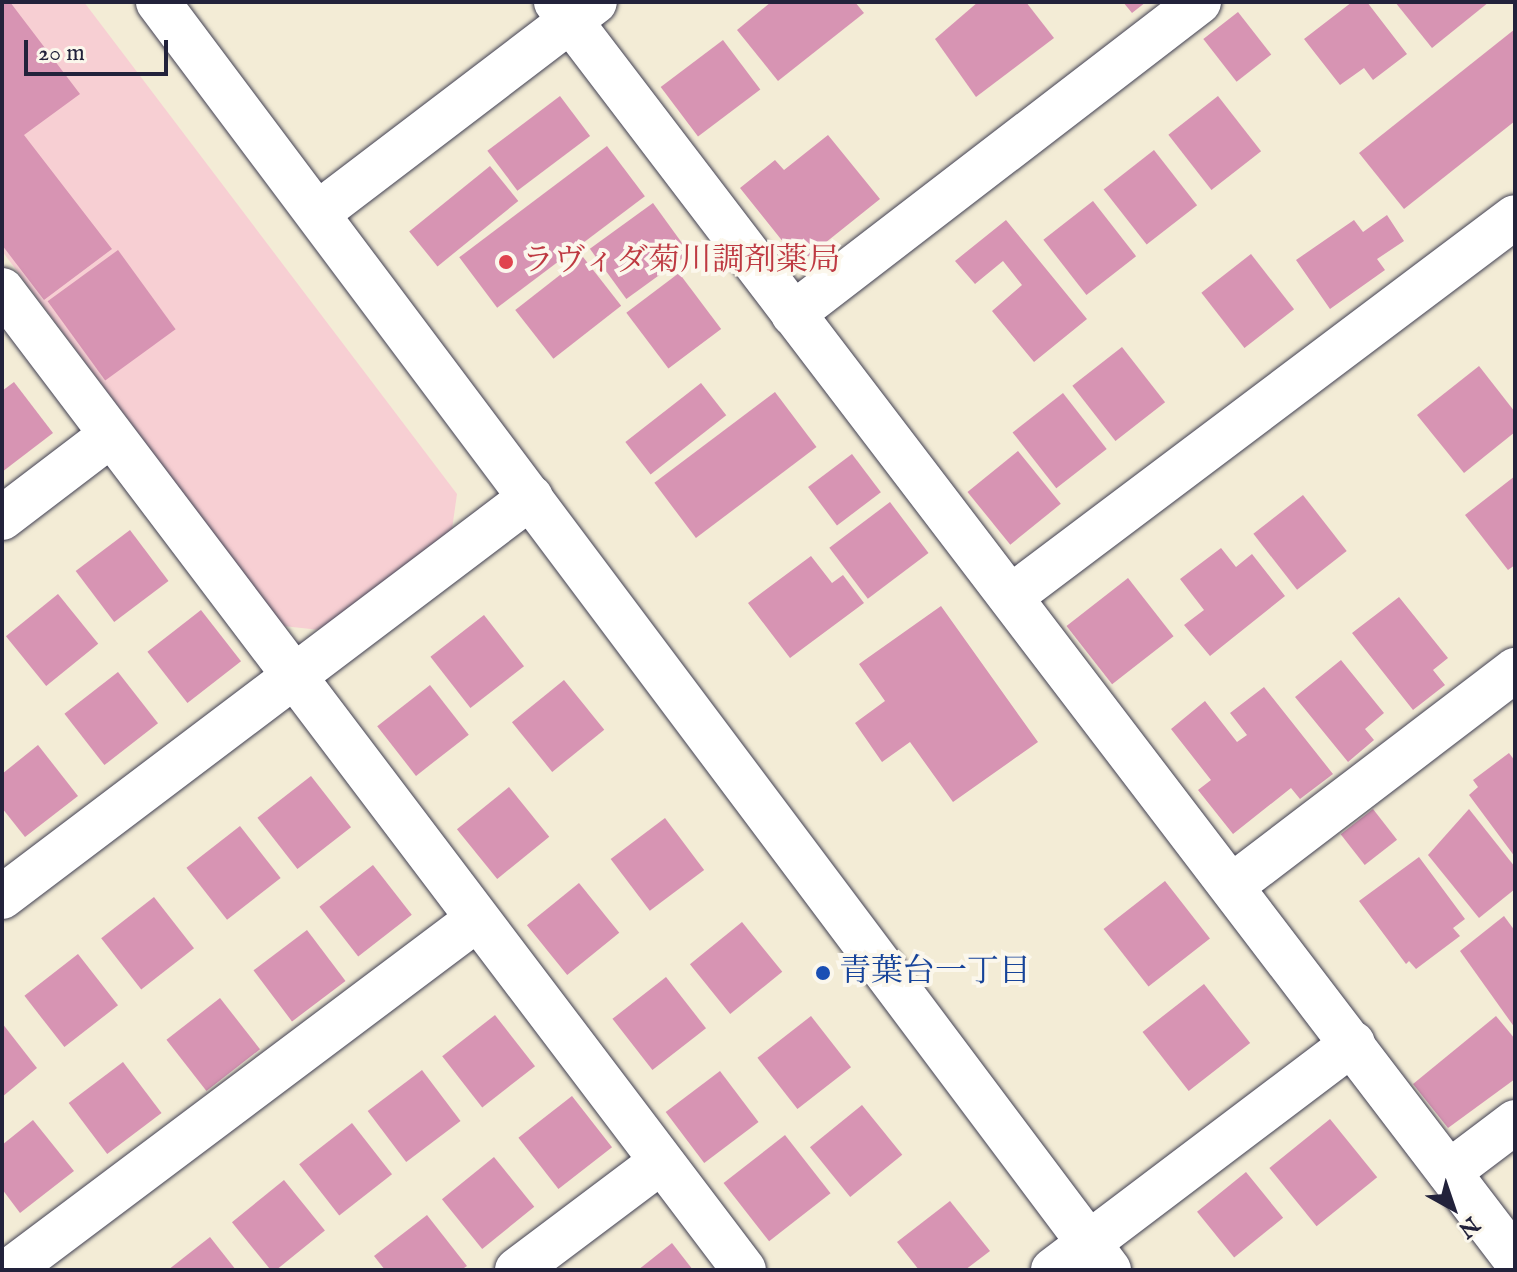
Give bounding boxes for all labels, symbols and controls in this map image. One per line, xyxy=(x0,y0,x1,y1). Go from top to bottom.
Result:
scale bar xyxy=(28,24,172,74)
text: 20 m xyxy=(38,38,85,69)
place label: ラヴィダ菊川調剤薬局 xyxy=(522,243,842,281)
marker: ラヴィダ菊川調剤薬局 xyxy=(497,253,515,271)
place label: 青葉台一丁目 xyxy=(839,954,1031,992)
marker: 青葉台一丁目 xyxy=(814,964,832,982)
north arrow xyxy=(1413,1168,1493,1248)
text: N xyxy=(1452,1210,1485,1243)

